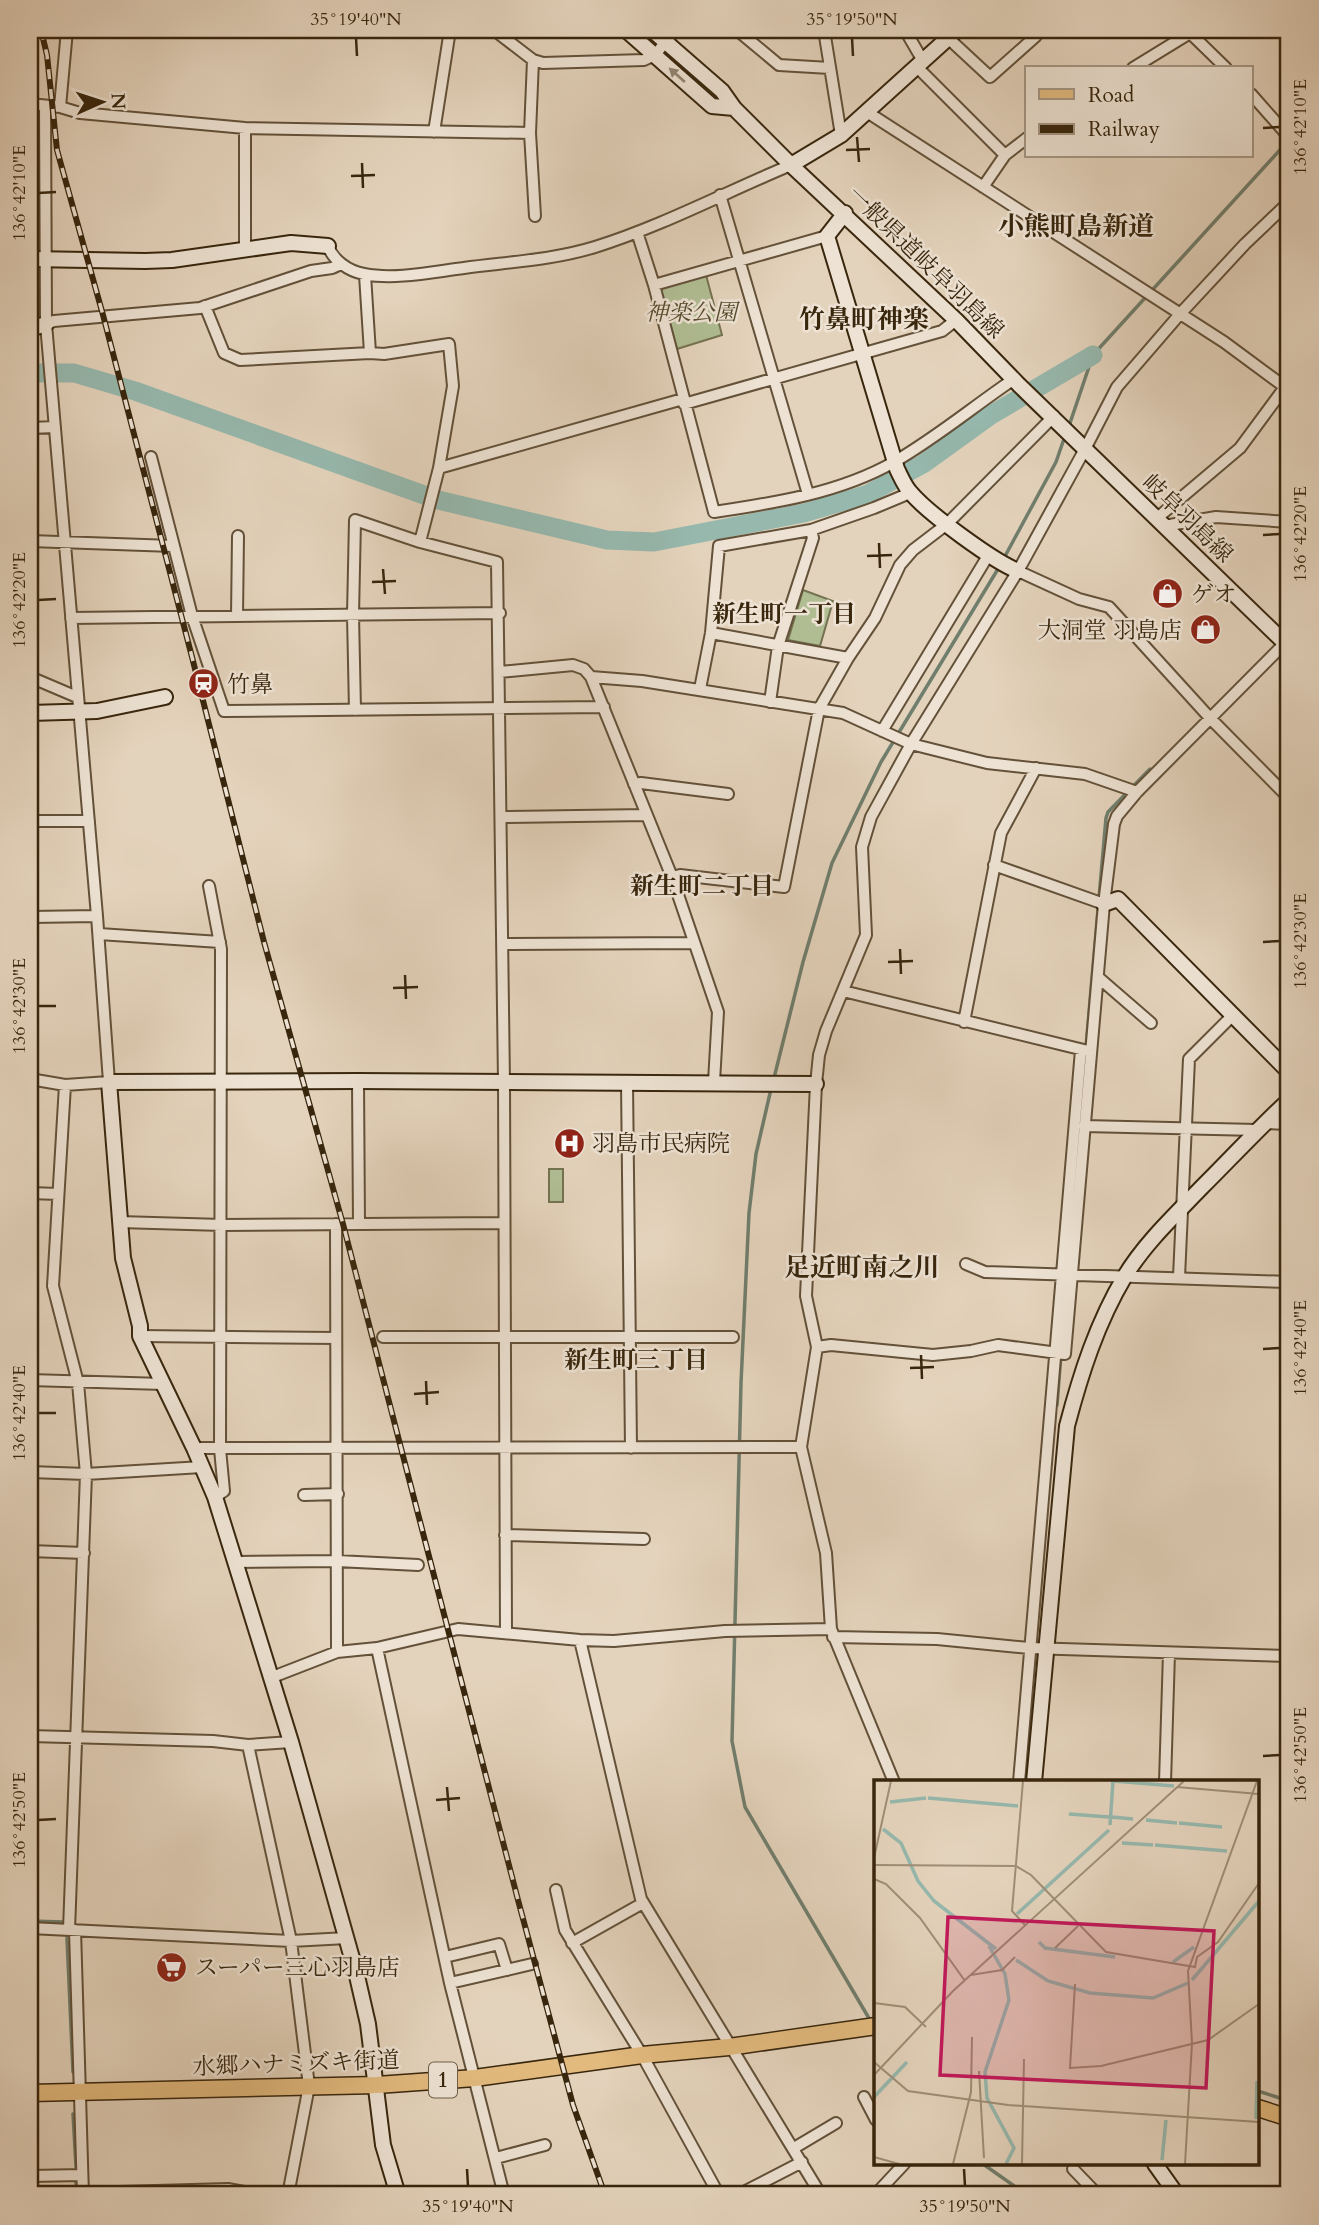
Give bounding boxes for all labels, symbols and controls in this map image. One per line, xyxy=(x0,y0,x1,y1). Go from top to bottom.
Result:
text: 35°19'40"N xyxy=(310,7,402,32)
text: 35°19'50"N xyxy=(806,7,898,32)
north arrow xyxy=(66,66,136,136)
legend xyxy=(1025,66,1252,158)
one-way arrow xyxy=(669,68,686,83)
text: 136°42'10"E xyxy=(1288,79,1313,175)
text: Road xyxy=(1088,81,1134,110)
text: N xyxy=(105,92,131,111)
text: Railway xyxy=(1088,115,1160,144)
text: 136°42'10"E xyxy=(7,145,32,241)
street label: 一般県道岐阜羽島線 xyxy=(840,179,1011,345)
district label: 小熊町島新道 xyxy=(998,209,1154,244)
park label: 神楽公園 xyxy=(645,297,741,328)
district label: 竹鼻町神楽 xyxy=(799,302,929,337)
street label: 岐阜羽島線 xyxy=(1136,467,1240,569)
text: 136°42'20"E xyxy=(1288,486,1313,582)
text: 136°42'20"E xyxy=(7,552,32,648)
shop icon: ゲオ xyxy=(1151,577,1185,611)
place label: ゲオ xyxy=(1191,579,1237,610)
district label: 新生町一丁目 xyxy=(712,598,856,631)
shop icon: 大洞堂 羽島店 xyxy=(1188,613,1222,647)
place label: 大洞堂 羽島店 xyxy=(1038,615,1182,646)
station icon: 竹鼻 xyxy=(187,667,221,701)
place label: 竹鼻 xyxy=(227,669,273,700)
district label: 新生町二丁目 xyxy=(630,870,774,903)
text: 136°42'30"E xyxy=(1288,893,1313,989)
text: 136°42'30"E xyxy=(7,958,32,1054)
hospital icon: 羽島市民病院 xyxy=(552,1126,586,1160)
place label: 羽島市民病院 xyxy=(592,1128,730,1159)
district label: 足近町南之川 xyxy=(784,1250,940,1285)
text: 136°42'40"E xyxy=(1288,1300,1313,1396)
district label: 新生町三丁目 xyxy=(564,1344,708,1377)
text: 136°42'40"E xyxy=(7,1365,32,1461)
text: 136°42'50"E xyxy=(1288,1707,1313,1803)
text: 136°42'50"E xyxy=(7,1772,32,1868)
inset map xyxy=(874,1780,1260,2166)
supermarket icon: スーパー三心羽島店 xyxy=(155,1950,189,1984)
place label: スーパー三心羽島店 xyxy=(195,1952,400,1983)
street label: 水郷ハナミズキ街道 xyxy=(192,2044,400,2083)
road number: 1 xyxy=(429,2062,457,2098)
text: 35°19'40"N xyxy=(422,2194,514,2219)
text: 35°19'50"N xyxy=(919,2194,1011,2219)

